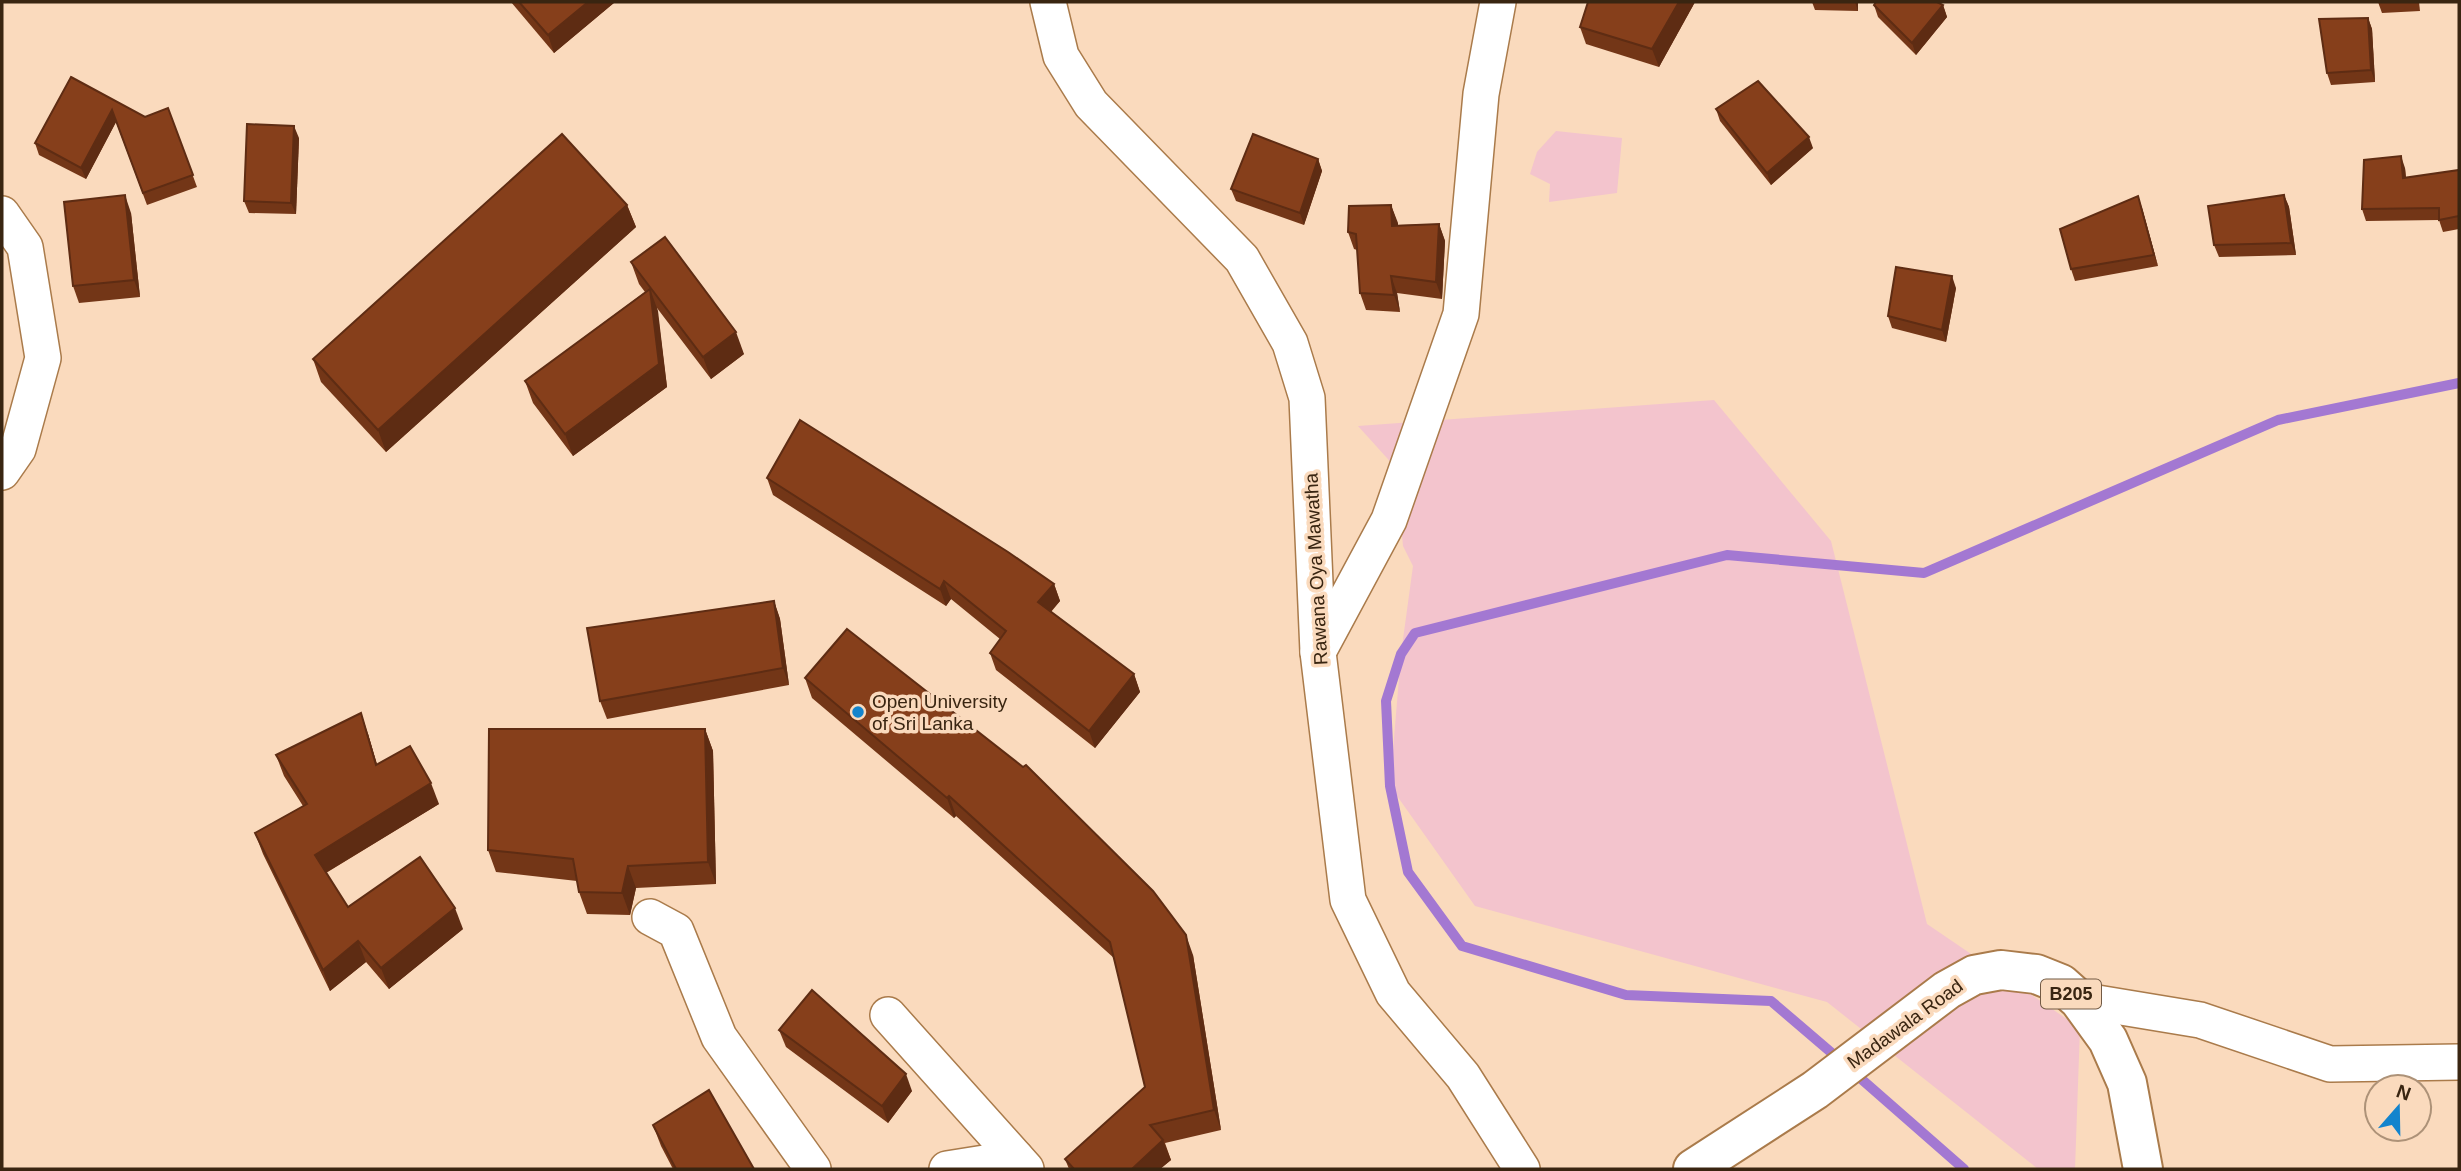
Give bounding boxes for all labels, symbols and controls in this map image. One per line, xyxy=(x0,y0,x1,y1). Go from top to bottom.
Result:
street label: Rawana Oya Mawatha xyxy=(1300,472,1332,666)
place label: Open University of Sri Lanka xyxy=(872,691,1008,734)
marker: Open University of Sri Lanka xyxy=(850,704,866,720)
street label: Madawala Road xyxy=(1843,975,1967,1073)
road number: B205 xyxy=(2041,979,2101,1009)
north arrow xyxy=(2363,1073,2433,1143)
text: N xyxy=(2394,1080,2414,1105)

